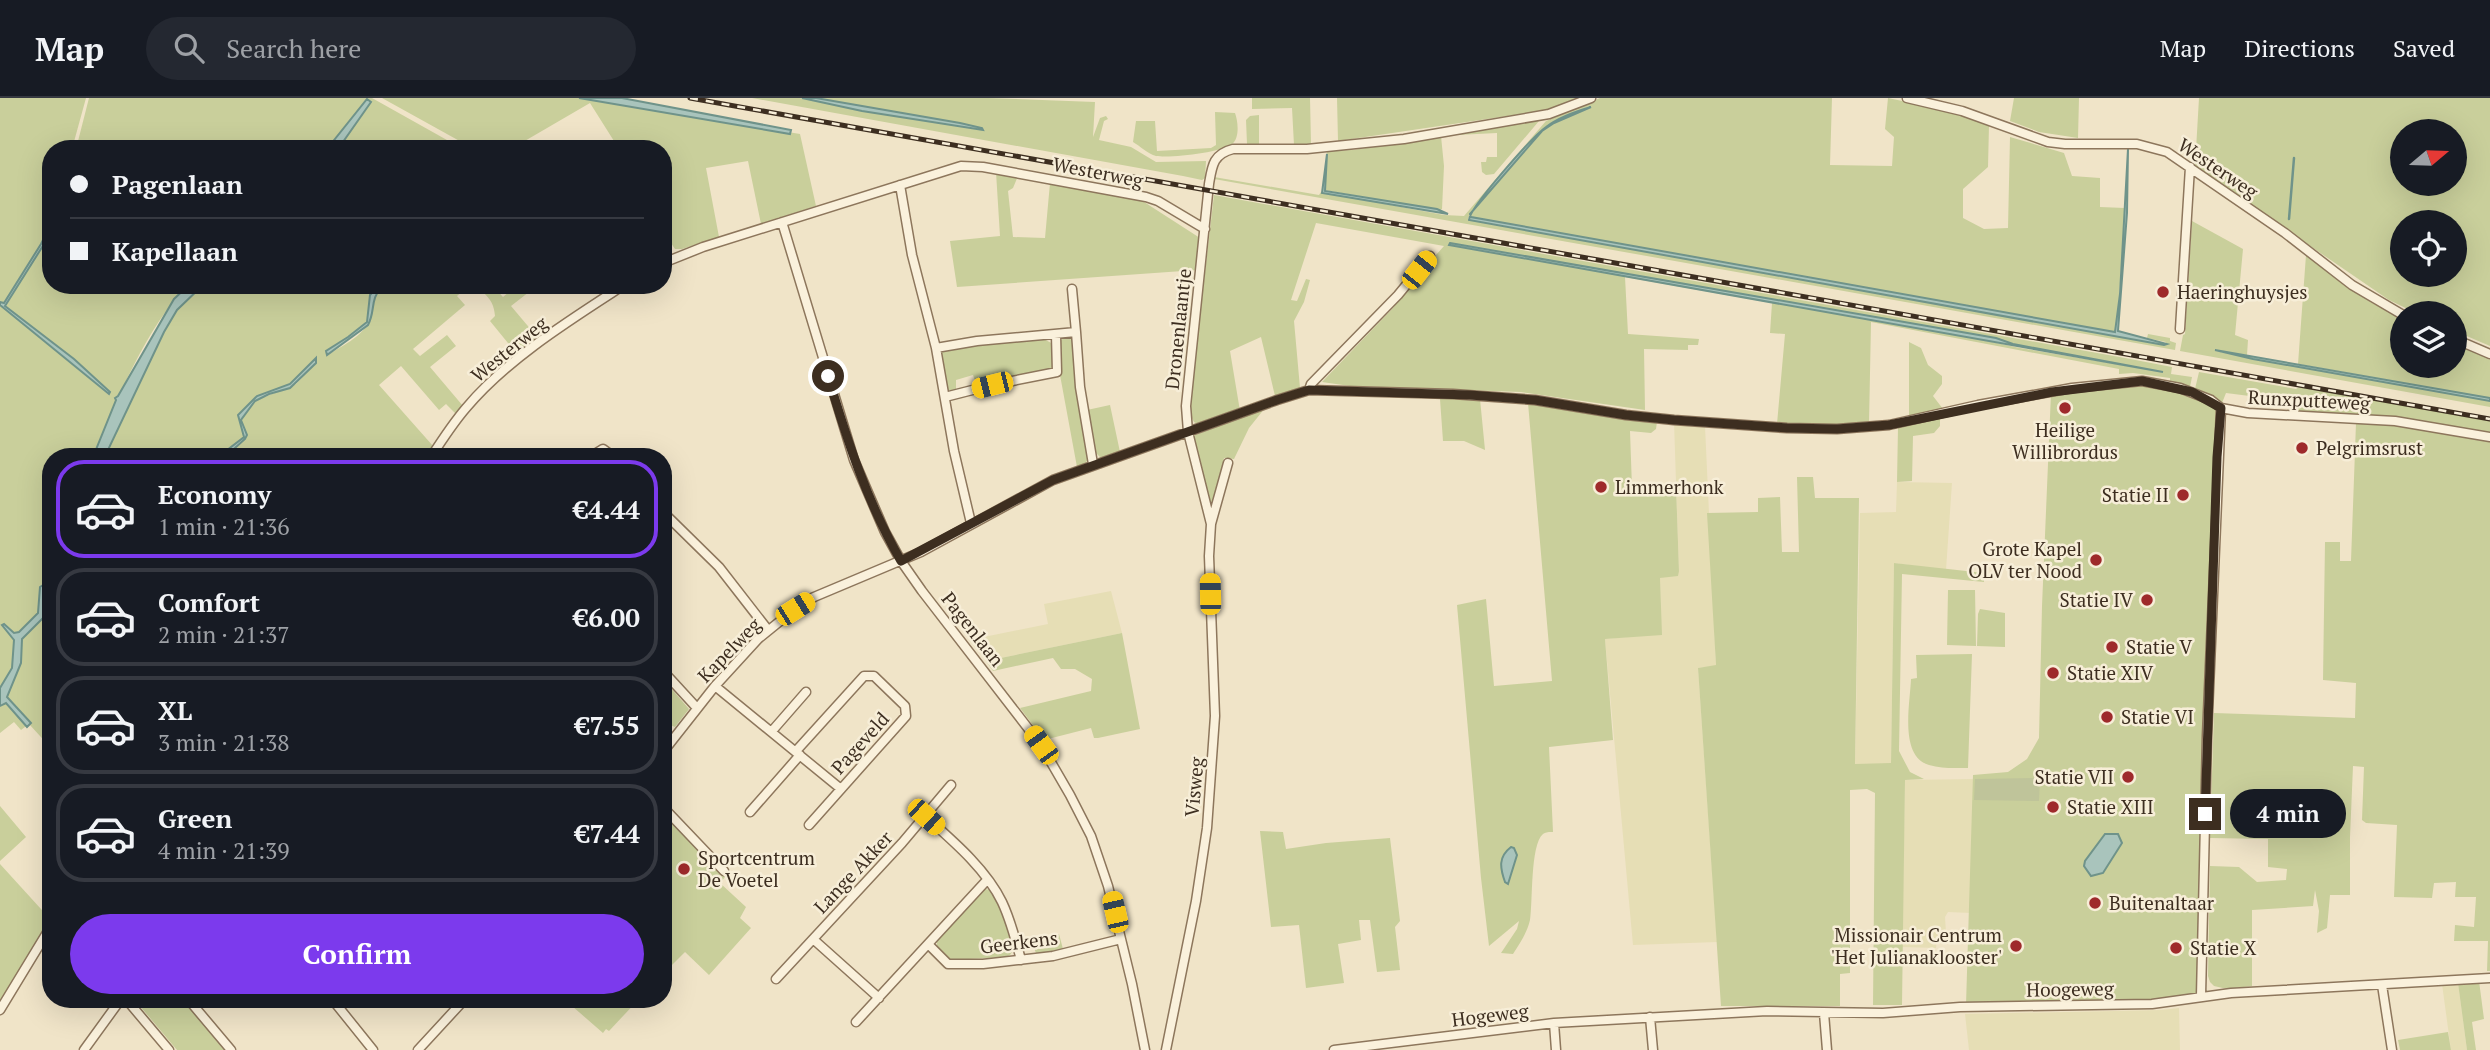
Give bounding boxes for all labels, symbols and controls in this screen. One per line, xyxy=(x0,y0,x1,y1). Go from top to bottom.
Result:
search box xyxy=(146,17,636,80)
text: Map xyxy=(35,27,104,70)
icon: search xyxy=(170,29,208,67)
text: Search here xyxy=(226,31,361,65)
text: Map xyxy=(2160,32,2206,64)
text: Directions xyxy=(2244,32,2355,64)
text: Saved xyxy=(2393,32,2455,64)
north arrow xyxy=(2390,119,2468,196)
map controls xyxy=(2390,119,2467,378)
street label: Westerweg xyxy=(2173,132,2264,204)
street label: Westerweg xyxy=(1051,151,1146,193)
text: Pagenlaan xyxy=(112,167,243,201)
button: locate xyxy=(2390,210,2467,287)
text: Kapellaan xyxy=(112,234,238,268)
car xyxy=(1398,247,1441,293)
street label: Dronenlaantje xyxy=(1159,267,1196,391)
place label: Haeringhuysjes xyxy=(2177,279,2307,304)
marker: Haeringhuysjes xyxy=(2155,284,2171,300)
button: layers xyxy=(2390,301,2467,378)
street label: Westerweg xyxy=(465,309,553,387)
route start xyxy=(812,360,844,392)
car xyxy=(970,370,1015,400)
street label: Runxputteweg xyxy=(2247,384,2372,415)
marker: Heilige Willibrordus xyxy=(2057,400,2073,416)
place label: Heilige Willibrordus xyxy=(2012,417,2118,464)
place label: Pelgrimsrust xyxy=(2316,435,2423,460)
marker: Pelgrimsrust xyxy=(2294,440,2310,456)
place label: Limmerhonk xyxy=(1615,474,1724,499)
text: Economy xyxy=(158,477,271,511)
icon: car xyxy=(74,478,137,541)
marker: Limmerhonk xyxy=(1593,479,1609,495)
place label: Statie II xyxy=(2102,482,2169,507)
marker: Statie II xyxy=(2175,487,2191,503)
text: €4.44 xyxy=(574,492,640,526)
text: 1 min · 21:36 xyxy=(158,511,290,542)
place label: Grote Kapel OLV ter Nood xyxy=(1968,536,2082,583)
marker: Grote Kapel OLV ter Nood xyxy=(2088,552,2104,568)
car xyxy=(1200,573,1221,615)
text: Comfort xyxy=(158,585,260,619)
icon: car xyxy=(74,586,137,649)
street label: Pagenlaan xyxy=(936,586,1010,671)
place label: Statie IV xyxy=(2060,587,2133,612)
car xyxy=(772,589,819,629)
marker: Statie IV xyxy=(2139,592,2155,608)
text: €6.00 xyxy=(574,600,640,634)
street label: Kapelweg xyxy=(691,611,766,687)
text: 2 min · 21:37 xyxy=(158,619,290,650)
place label: Statie V xyxy=(2126,634,2192,659)
marker: Statie V xyxy=(2104,639,2120,655)
place label: Statie XIV xyxy=(2067,660,2153,685)
marker: Statie XIV xyxy=(2045,665,2061,681)
text: XL xyxy=(158,693,192,727)
icon: car xyxy=(74,694,137,757)
place label: Statie VI xyxy=(2121,704,2194,729)
street label: Pageveld xyxy=(825,706,894,779)
text: €7.55 xyxy=(575,708,640,742)
marker: Statie VI xyxy=(2099,709,2115,725)
car xyxy=(1021,722,1062,768)
text: 3 min · 21:38 xyxy=(158,727,290,758)
street label: Visweg xyxy=(1178,755,1209,818)
place label: Statie VII xyxy=(2034,764,2114,789)
marker: Statie VII xyxy=(2120,769,2136,785)
callout: 4 min xyxy=(2230,790,2345,838)
place label: Statie XIII xyxy=(2067,794,2154,819)
car xyxy=(904,795,949,839)
route end xyxy=(2189,798,2221,830)
text: 4 min xyxy=(2257,798,2319,829)
marker: Statie XIII xyxy=(2045,799,2061,815)
text: Green xyxy=(158,801,232,835)
icon: car xyxy=(74,802,137,865)
text: €7.44 xyxy=(575,816,640,850)
street label: Lange Akker xyxy=(808,824,898,918)
text: 4 min · 21:39 xyxy=(158,835,290,866)
place label: Sportcentrum De Voetel xyxy=(698,845,815,892)
marker: Sportcentrum De Voetel xyxy=(676,861,692,877)
car xyxy=(1101,889,1130,935)
place label: Buitenaltaar xyxy=(2109,890,2215,915)
marker: Buitenaltaar xyxy=(2087,895,2103,911)
button: Confirm xyxy=(70,914,644,994)
place label: Missionair Centrum 'Het Julianaklooster' xyxy=(1831,922,2003,969)
street label: Geerkens xyxy=(979,924,1059,959)
place label: Statie X xyxy=(2190,935,2257,960)
marker: Missionair Centrum 'Het Julianaklooster' xyxy=(2008,938,2024,954)
marker: Statie X xyxy=(2168,940,2184,956)
street label: Hoogeweg xyxy=(2026,975,2115,1002)
street label: Hogeweg xyxy=(1450,997,1531,1032)

